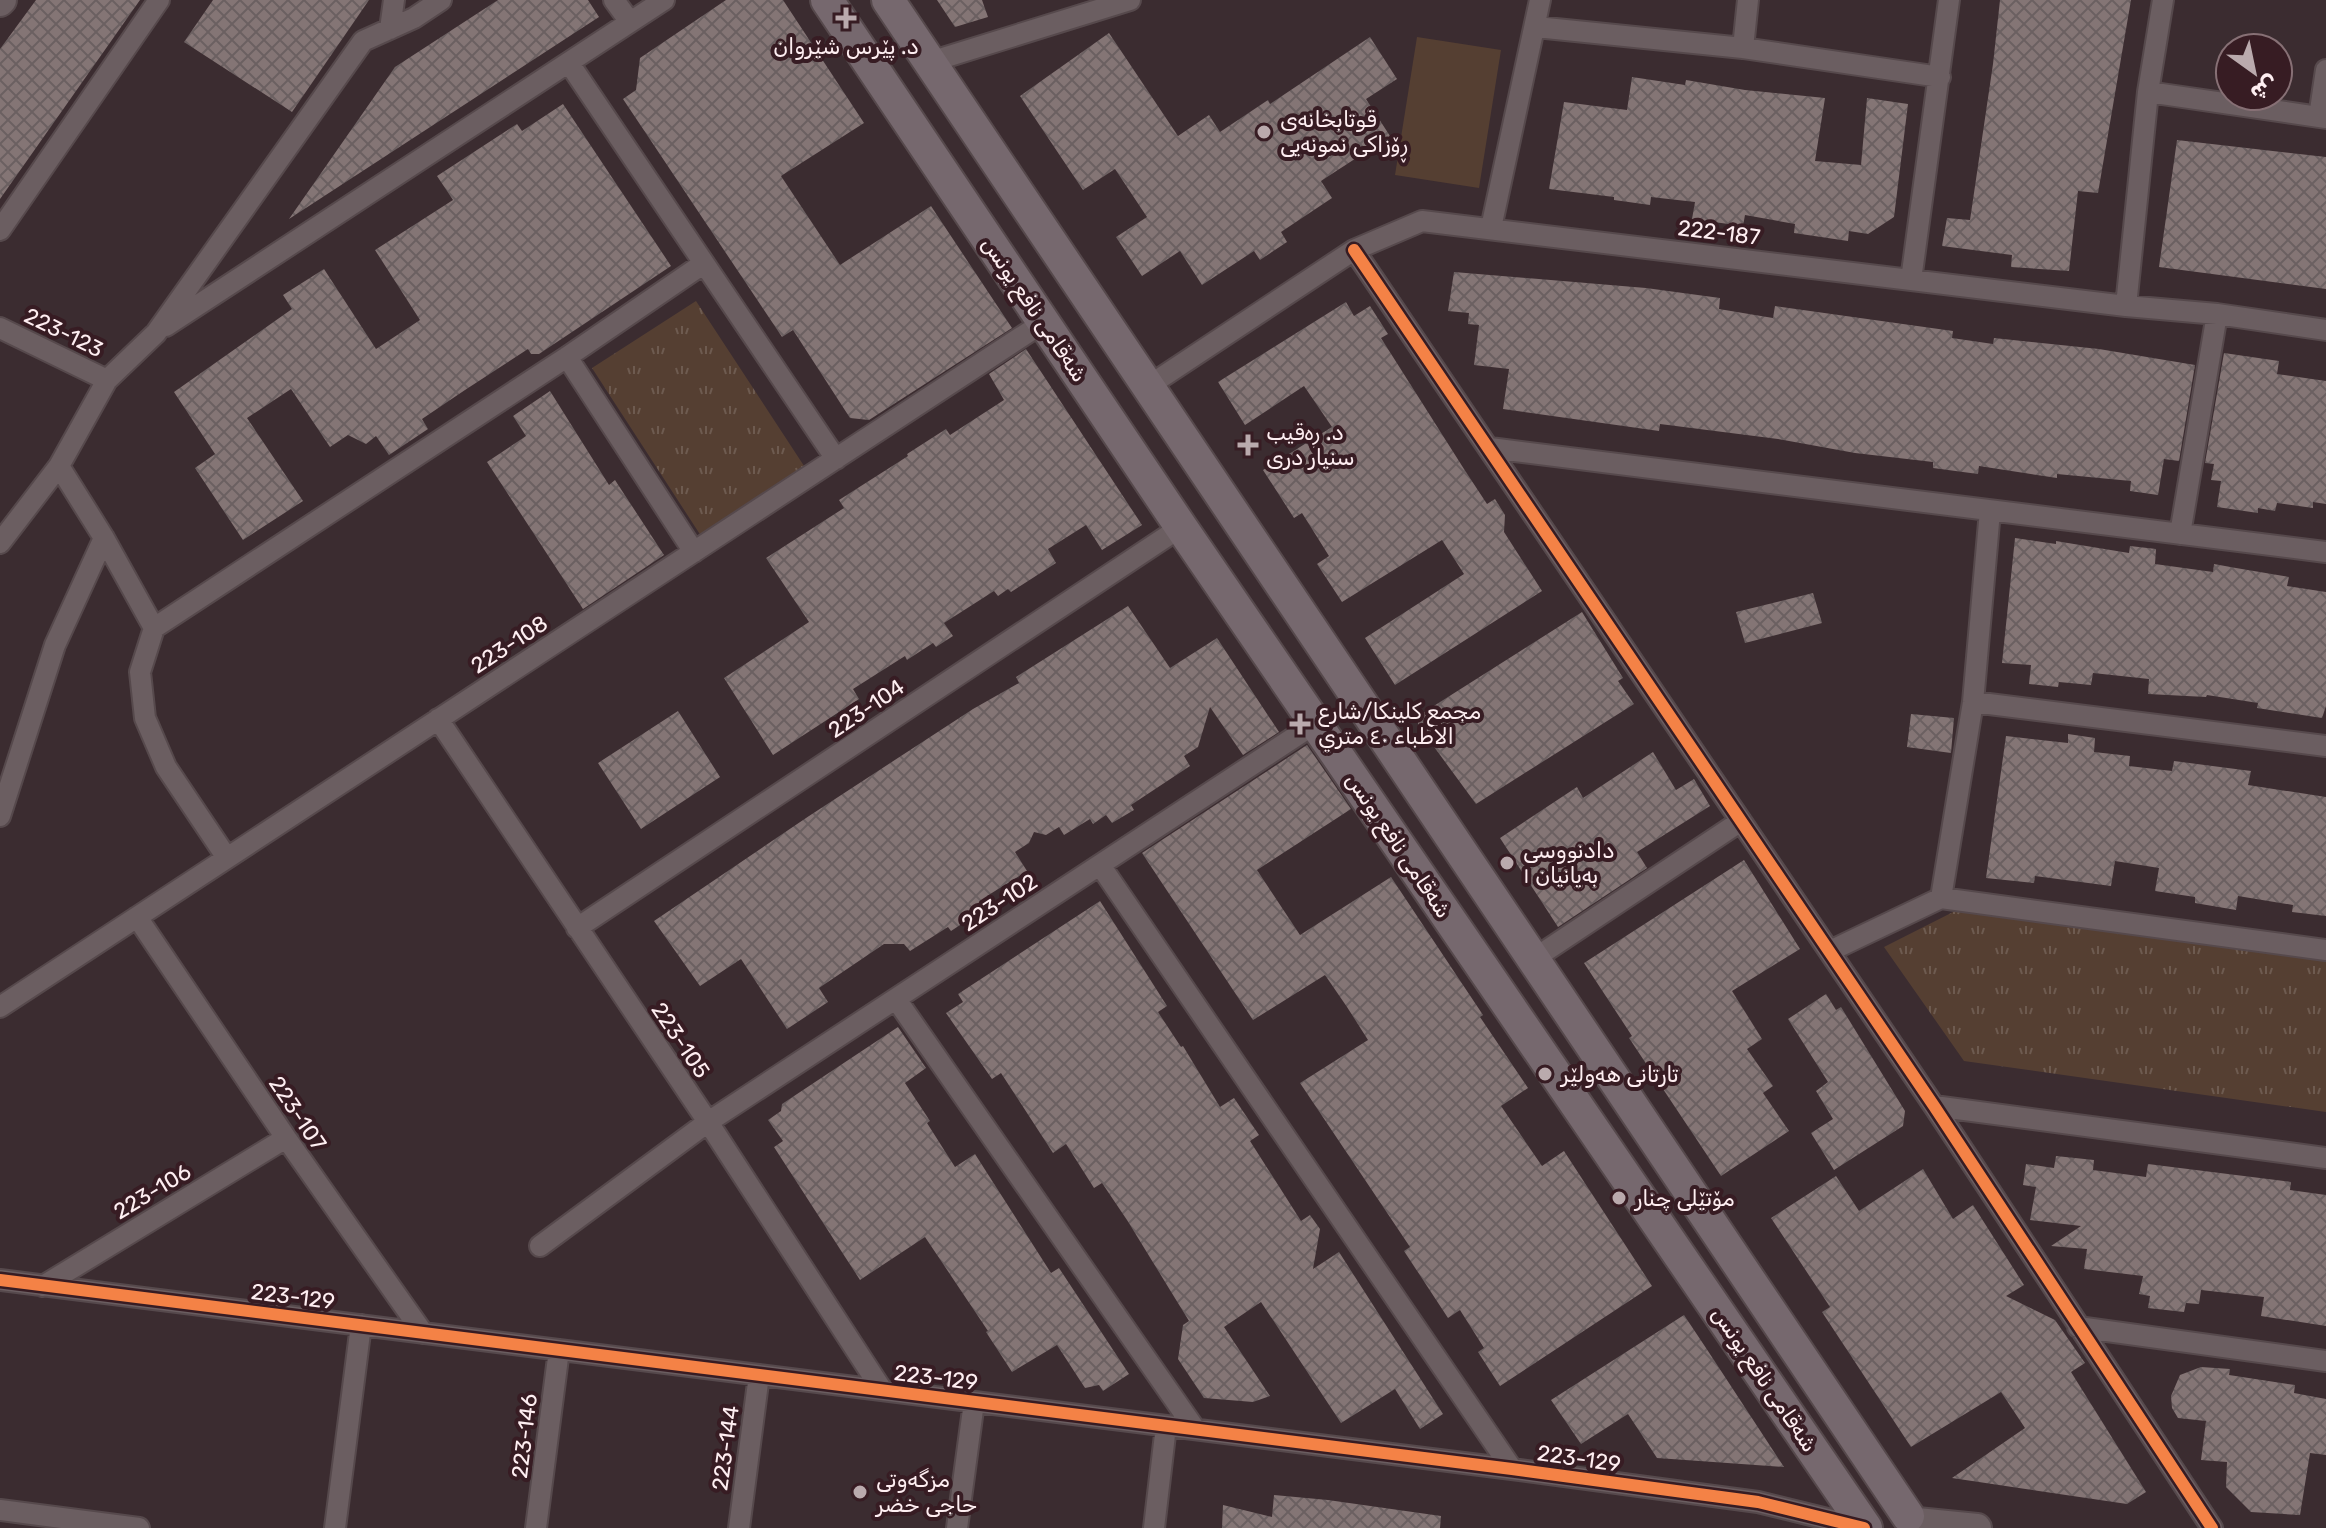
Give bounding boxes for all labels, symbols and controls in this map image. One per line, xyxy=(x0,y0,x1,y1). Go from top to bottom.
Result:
marker: د. پێرس شێروان xyxy=(835,7,857,29)
north arrow xyxy=(2214,32,2294,112)
place label: د. پێرس شێروان xyxy=(773,33,919,61)
text: ش xyxy=(2246,69,2284,107)
place label: قوتابخانەی ڕۆزاکی نمونەیی xyxy=(1280,106,1409,163)
marker: قوتابخانەی ڕۆزاکی نمونەیی xyxy=(1255,123,1273,141)
street label: 222-187 xyxy=(1676,214,1762,251)
street label: شەقامی نافع یونس xyxy=(973,231,1093,389)
street label: 223-123 xyxy=(20,302,108,363)
place label: د. ڕەقیب سنیار دری xyxy=(1266,419,1355,471)
marker: د. ڕەقیب سنیار دری xyxy=(1237,434,1259,456)
street label: 223-108 xyxy=(466,610,553,679)
street label: 223-104 xyxy=(823,673,909,744)
place label: مجمع كلينكا/شارع الاطباء ٤٠ متري xyxy=(1318,698,1481,752)
marker: مجمع كلينكا/شارع الاطباء ٤٠ متري xyxy=(1289,713,1311,735)
street label: شەقامی نافع یونس xyxy=(1337,767,1457,925)
place label: دادنووسی بەیانیان ١ xyxy=(1523,837,1614,889)
marker: دادنووسی بەیانیان ١ xyxy=(1498,854,1516,872)
street label: 223-102 xyxy=(956,868,1042,937)
street label: 223-105 xyxy=(646,997,716,1083)
place label: تارتانی هەولێر xyxy=(1559,1061,1679,1088)
marker: تارتانی هەولێر xyxy=(1536,1065,1554,1083)
street label: 223-107 xyxy=(263,1071,332,1155)
street label: 223-106 xyxy=(109,1158,196,1225)
place label: مۆتێلی چنار xyxy=(1633,1185,1735,1212)
marker: مۆتێلی چنار xyxy=(1610,1189,1628,1207)
street label: 223-129 xyxy=(249,1278,336,1315)
street label: شەقامی نافع یونس xyxy=(1703,1301,1823,1459)
street label: 223-129 xyxy=(892,1359,979,1396)
street label: 223-146 xyxy=(506,1392,543,1480)
street label: 223-144 xyxy=(706,1404,745,1492)
street label: 223-129 xyxy=(1535,1439,1623,1478)
place label: مزگه‌وتی حاجی خضر xyxy=(874,1466,977,1518)
marker: مزگه‌وتی حاجی خضر xyxy=(851,1483,869,1501)

